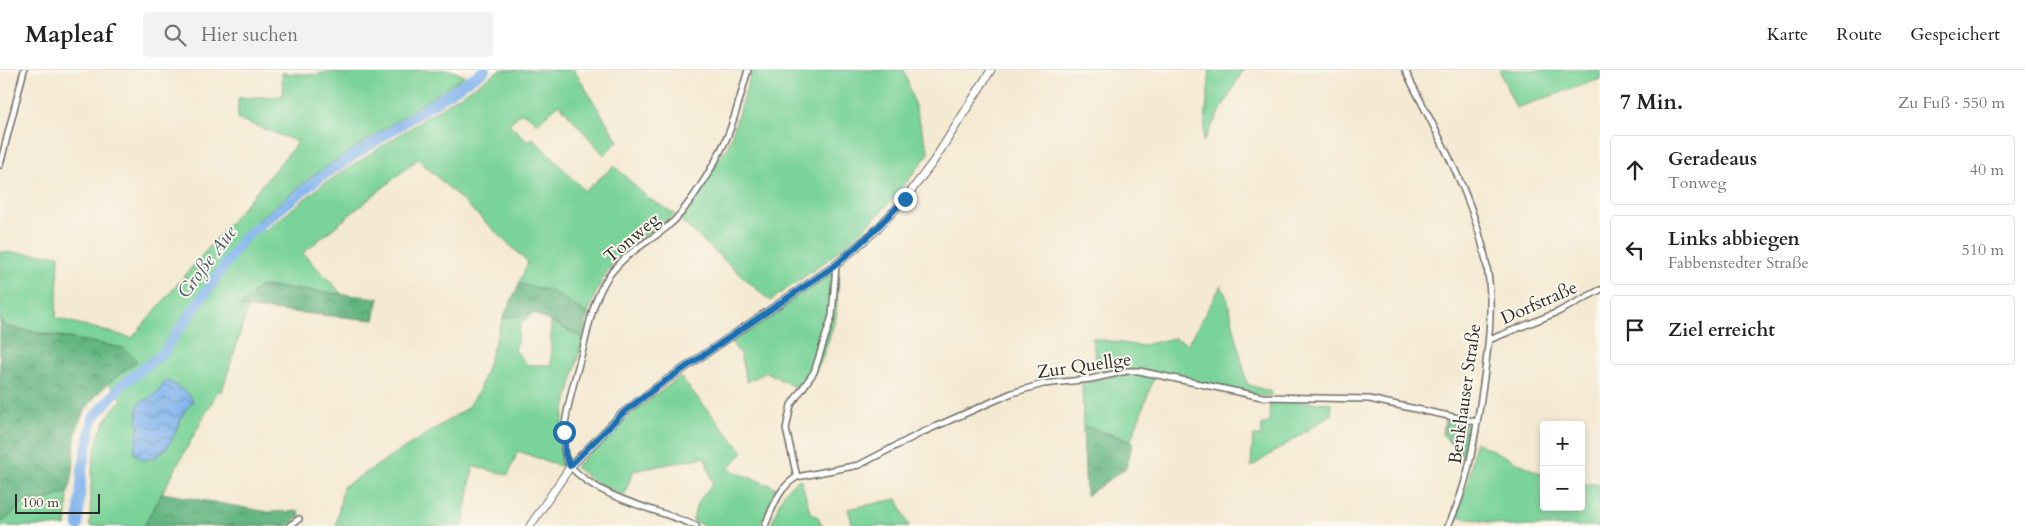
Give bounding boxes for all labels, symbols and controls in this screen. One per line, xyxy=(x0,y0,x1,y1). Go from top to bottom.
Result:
search box xyxy=(143,12,493,57)
text: Mapleaf xyxy=(25,18,113,51)
icon: search xyxy=(161,21,189,49)
text: Hier suchen xyxy=(201,22,298,48)
text: Karte xyxy=(1767,22,1808,47)
text: Route xyxy=(1836,22,1882,47)
text: Gespeichert xyxy=(1910,22,2000,47)
text: 7 Min. xyxy=(1620,88,1683,117)
text: Zu Fuß · 550 m xyxy=(1898,92,2005,114)
text: Geradeaus xyxy=(1668,146,1757,172)
icon: ahead xyxy=(1621,156,1649,184)
text: 40 m xyxy=(1970,159,2004,181)
text: Tonweg xyxy=(1668,172,1727,194)
route end xyxy=(894,188,917,211)
street label: Tonweg xyxy=(599,207,666,269)
water label: Große Aue xyxy=(171,220,243,303)
text: Links abbiegen xyxy=(1668,226,1800,252)
icon: left xyxy=(1621,236,1649,264)
text: 510 m xyxy=(1962,239,2004,261)
text: Fabbenstedter Straße xyxy=(1668,252,1809,274)
street label: Dorfstraße xyxy=(1497,275,1581,331)
icon: arrive xyxy=(1621,316,1649,344)
text: Ziel erreicht xyxy=(1668,317,1775,343)
street label: Benkhauser Straße xyxy=(1443,322,1487,466)
street label: Zur Quellge xyxy=(1035,347,1133,385)
route start xyxy=(553,421,576,444)
map controls xyxy=(1540,421,1585,511)
button: + xyxy=(1540,421,1585,466)
button: − xyxy=(1540,466,1585,511)
scale bar xyxy=(15,491,100,514)
text: 100 m xyxy=(22,493,59,512)

